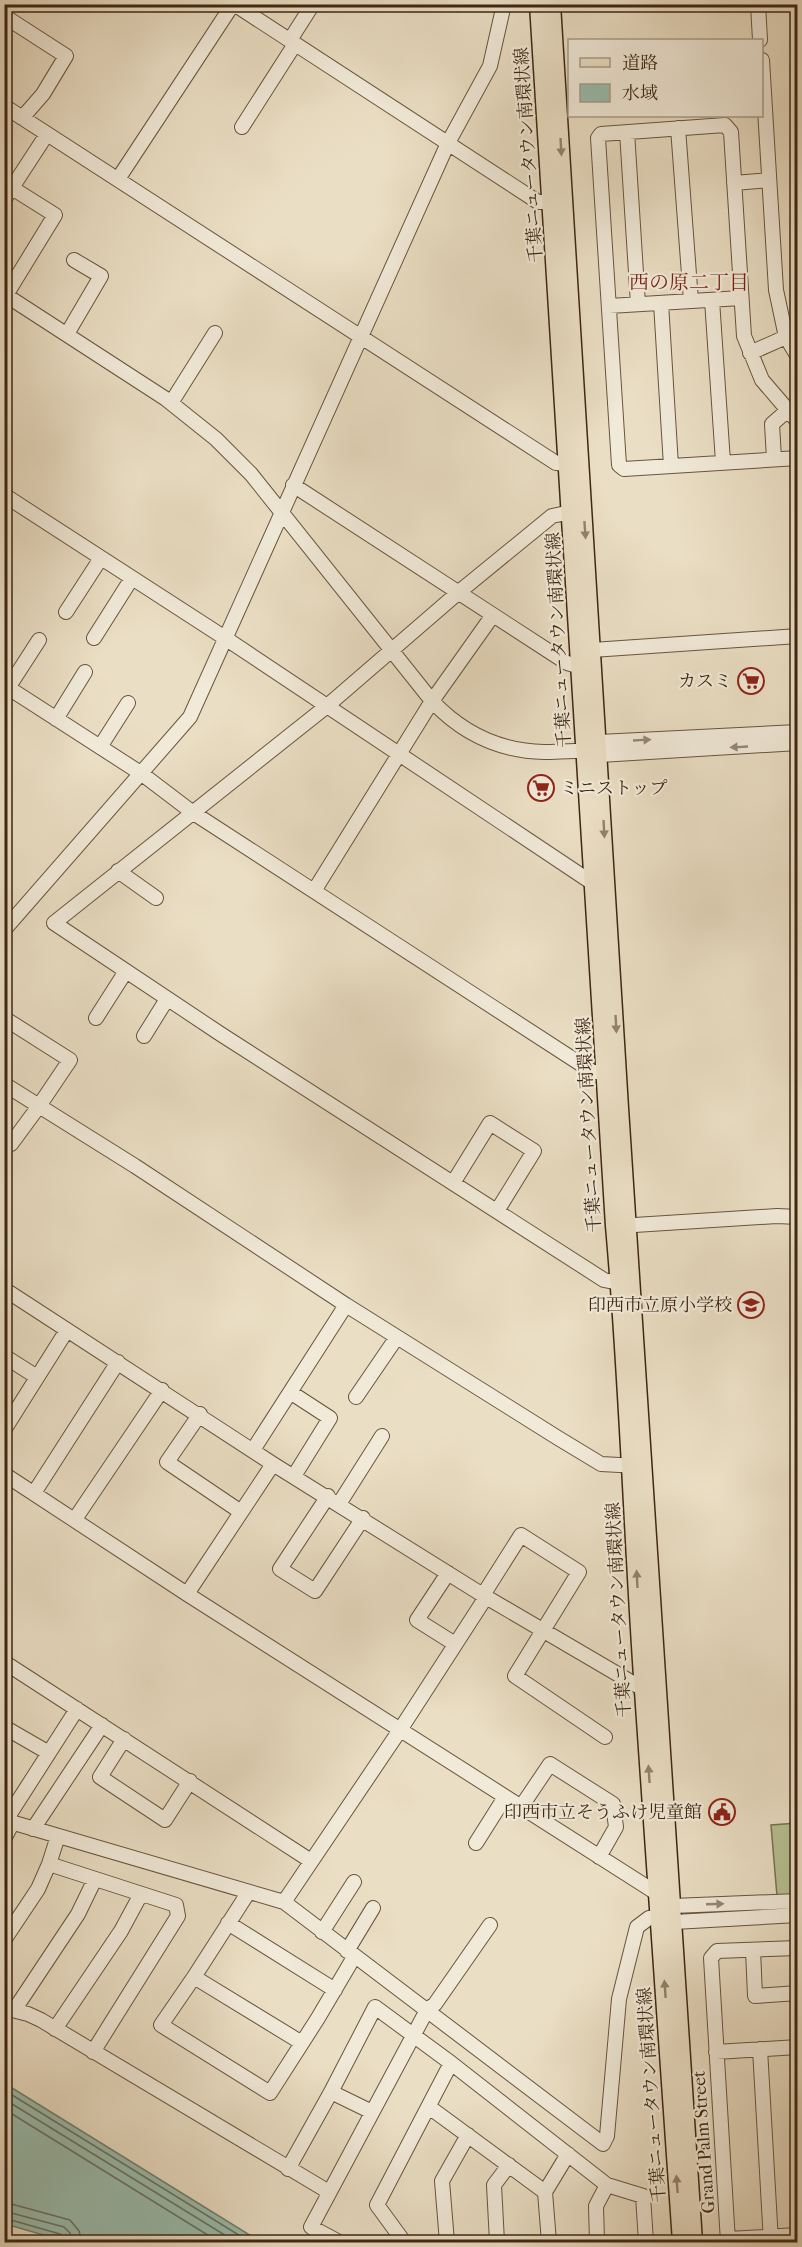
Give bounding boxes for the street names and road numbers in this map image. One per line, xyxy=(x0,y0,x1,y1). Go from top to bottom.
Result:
street label: 千葉ニュータウン南環状線 xyxy=(511,47,547,263)
street label: 千葉ニュータウン南環状線 xyxy=(543,532,575,748)
street label: 千葉ニュータウン南環状線 xyxy=(573,1017,605,1233)
street label: 千葉ニュータウン南環状線 xyxy=(603,1502,635,1718)
street label: 千葉ニュータウン南環状線 xyxy=(634,1987,670,2203)
street label: Grand Palm Street xyxy=(688,2069,719,2214)

